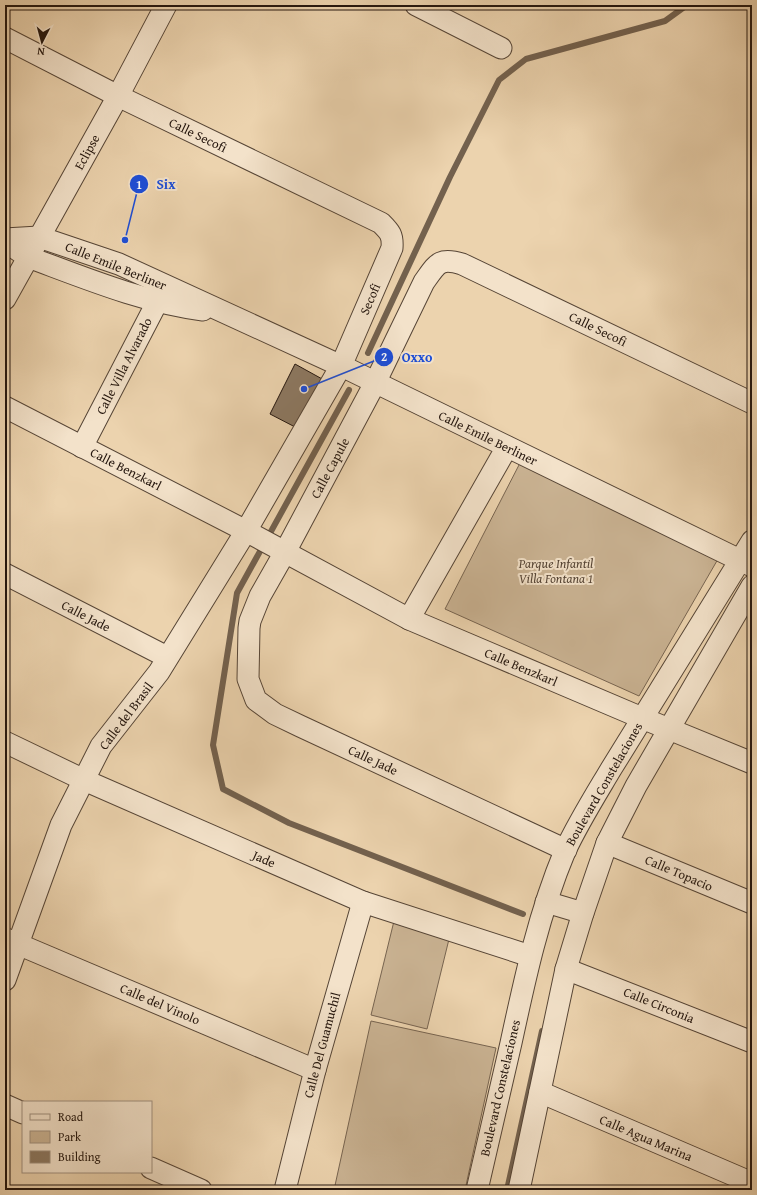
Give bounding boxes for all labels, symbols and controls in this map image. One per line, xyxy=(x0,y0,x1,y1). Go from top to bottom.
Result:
north arrow xyxy=(22,22,62,62)
text: N xyxy=(36,44,45,60)
street label: Calle Secofi xyxy=(166,113,230,157)
street label: Eclipse xyxy=(70,131,104,173)
callout: Six xyxy=(129,171,184,197)
text: Six xyxy=(156,174,176,194)
text: 1 xyxy=(136,176,142,193)
street label: Calle Emile Berliner xyxy=(62,237,170,295)
street label: Secofi xyxy=(355,280,385,318)
street label: Calle Secofi xyxy=(566,307,630,351)
street label: Calle Villa Alvarado xyxy=(91,314,157,418)
callout: Oxxo xyxy=(374,344,440,370)
text: Oxxo xyxy=(402,347,433,367)
text: 2 xyxy=(381,348,387,365)
street label: Calle Emile Berliner xyxy=(435,406,541,470)
street label: Calle Capule xyxy=(306,434,354,502)
street label: Calle Benzkarl xyxy=(87,443,165,495)
park label: Parque Infantil Villa Fontana 1 xyxy=(518,554,593,588)
street label: Calle Jade xyxy=(58,596,114,636)
street label: Calle Benzkarl xyxy=(482,643,561,691)
street label: Calle del Brasil xyxy=(94,678,158,754)
street label: Boulevard Constelaciones xyxy=(561,719,647,849)
street label: Calle Jade xyxy=(345,740,401,780)
street label: Jade xyxy=(248,845,278,872)
street label: Calle Topacio xyxy=(642,850,716,896)
street label: Calle del Vinolo xyxy=(117,979,203,1030)
street label: Calle Circonia xyxy=(621,982,698,1028)
street label: Calle Del Guamuchil xyxy=(299,990,345,1100)
street label: Boulevard Constelaciones xyxy=(475,1018,525,1158)
legend xyxy=(22,1101,152,1173)
text: Road xyxy=(58,1108,84,1125)
street label: Calle Agua Marina xyxy=(597,1110,696,1166)
text: Park xyxy=(58,1128,82,1145)
text: Building xyxy=(58,1148,101,1165)

